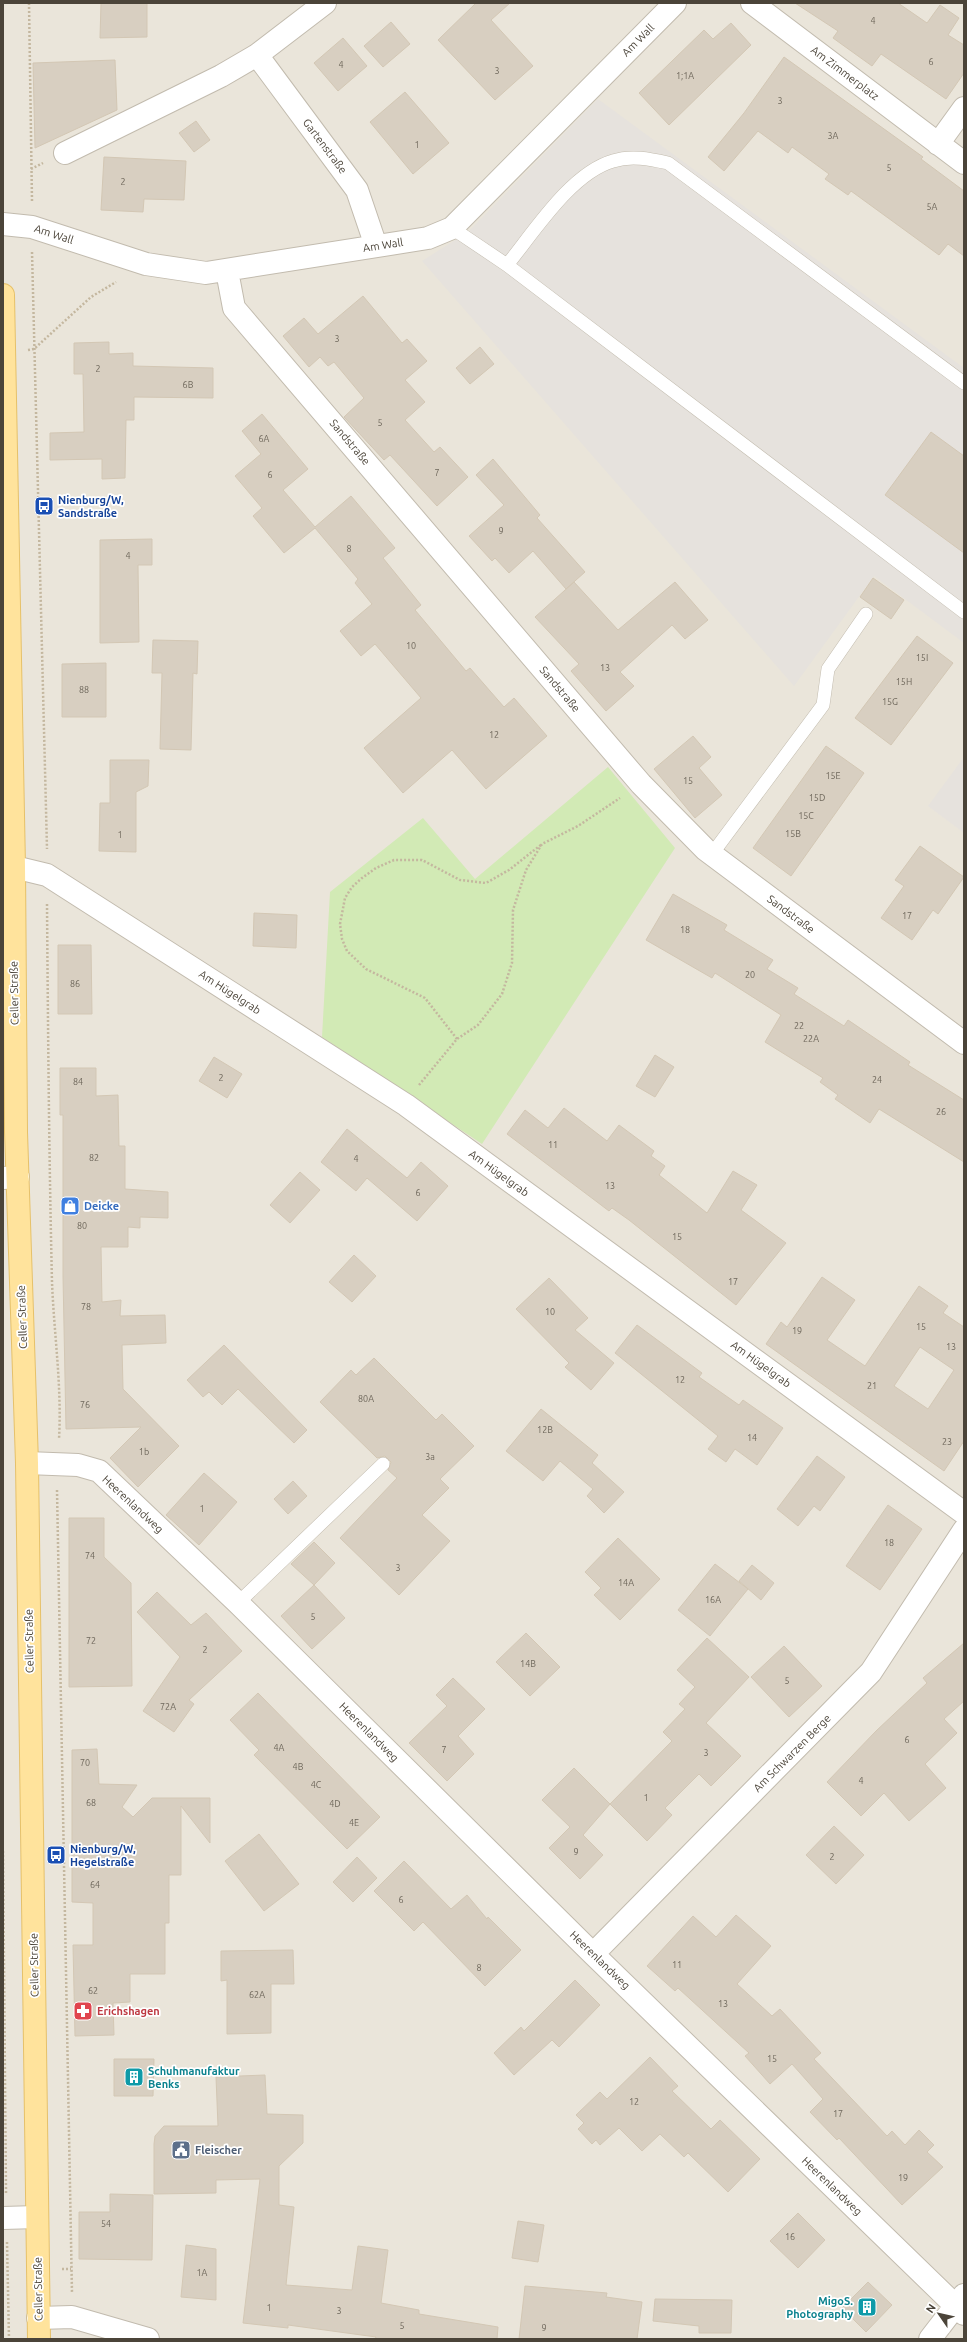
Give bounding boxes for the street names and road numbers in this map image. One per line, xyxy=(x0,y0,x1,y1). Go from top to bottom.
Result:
street label: Am Wall xyxy=(619,21,657,59)
street label: Am Zimmerplatz xyxy=(809,44,881,102)
street label: Gartenstraße xyxy=(301,116,349,176)
street label: Am Wall xyxy=(33,222,75,246)
street label: Am Wall xyxy=(362,236,404,254)
street label: Sandstraße xyxy=(327,417,373,467)
street label: Sandstraße xyxy=(537,664,583,714)
street label: Sandstraße xyxy=(765,892,817,936)
street label: Celler Straße xyxy=(7,961,21,1025)
street label: Am Hügelgrab xyxy=(197,968,263,1016)
street label: Am Hügelgrab xyxy=(467,1147,531,1199)
street label: Celler Straße xyxy=(15,1285,29,1349)
street label: Am Hügelgrab xyxy=(729,1338,793,1390)
street label: Heerenlandweg xyxy=(100,1473,166,1535)
street label: Celler Straße xyxy=(22,1609,36,1673)
street label: Heerenlandweg xyxy=(337,1700,401,1764)
street label: Am Schwarzen Berge xyxy=(751,1712,833,1794)
street label: Heerenlandweg xyxy=(568,1928,632,1992)
street label: Celler Straße xyxy=(27,1933,41,1997)
street label: Heerenlandweg xyxy=(800,2154,864,2218)
street label: Celler Straße xyxy=(31,2257,45,2321)

